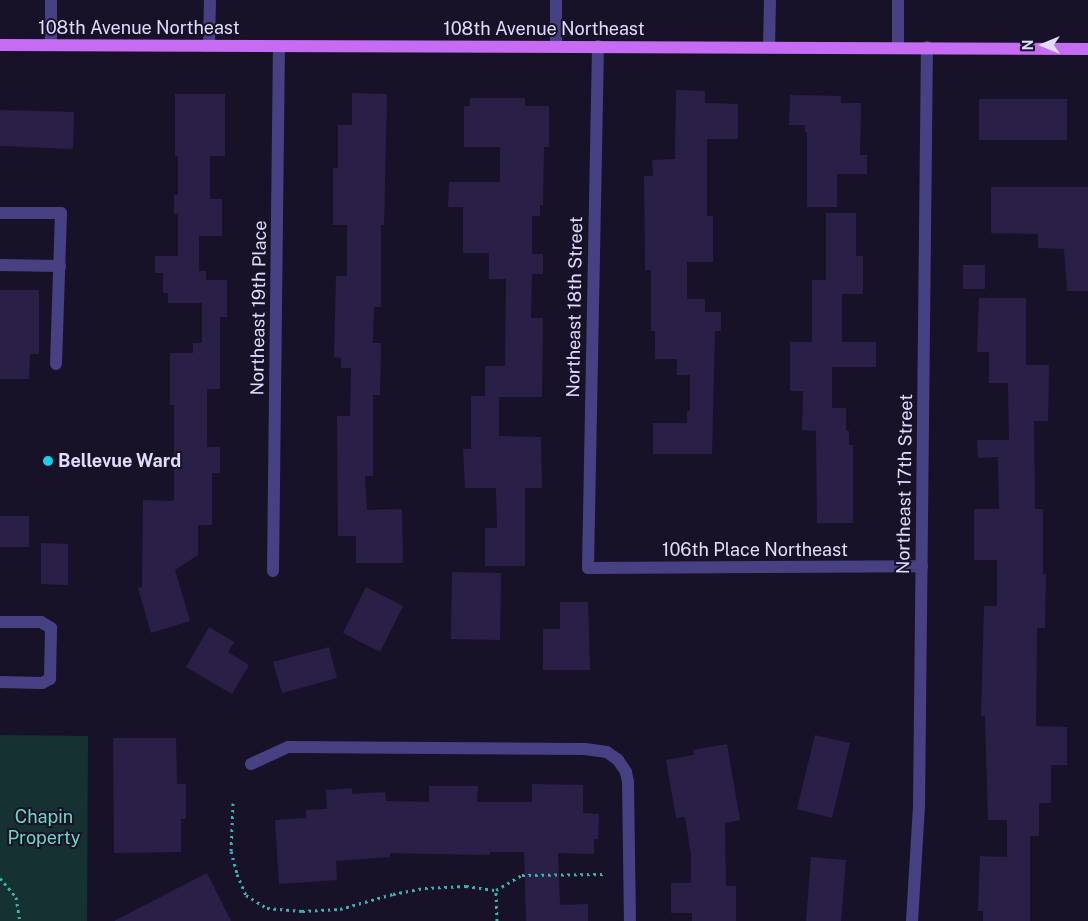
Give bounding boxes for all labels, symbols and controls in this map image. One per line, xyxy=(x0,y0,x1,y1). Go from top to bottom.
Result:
street label: 108th Avenue Northeast xyxy=(38,17,240,39)
street label: 108th Avenue Northeast xyxy=(443,18,645,40)
north arrow xyxy=(1018,20,1068,70)
text: N xyxy=(1020,40,1036,50)
street label: Northeast 18th Street xyxy=(563,216,587,398)
street label: Northeast 19th Place xyxy=(247,220,271,396)
street label: Northeast 17th Street xyxy=(893,394,917,574)
place label: Bellevue Ward xyxy=(58,450,182,472)
marker: Bellevue Ward xyxy=(42,455,54,467)
street label: 106th Place Northeast xyxy=(662,539,848,561)
park label: Chapin Property xyxy=(8,807,80,850)

